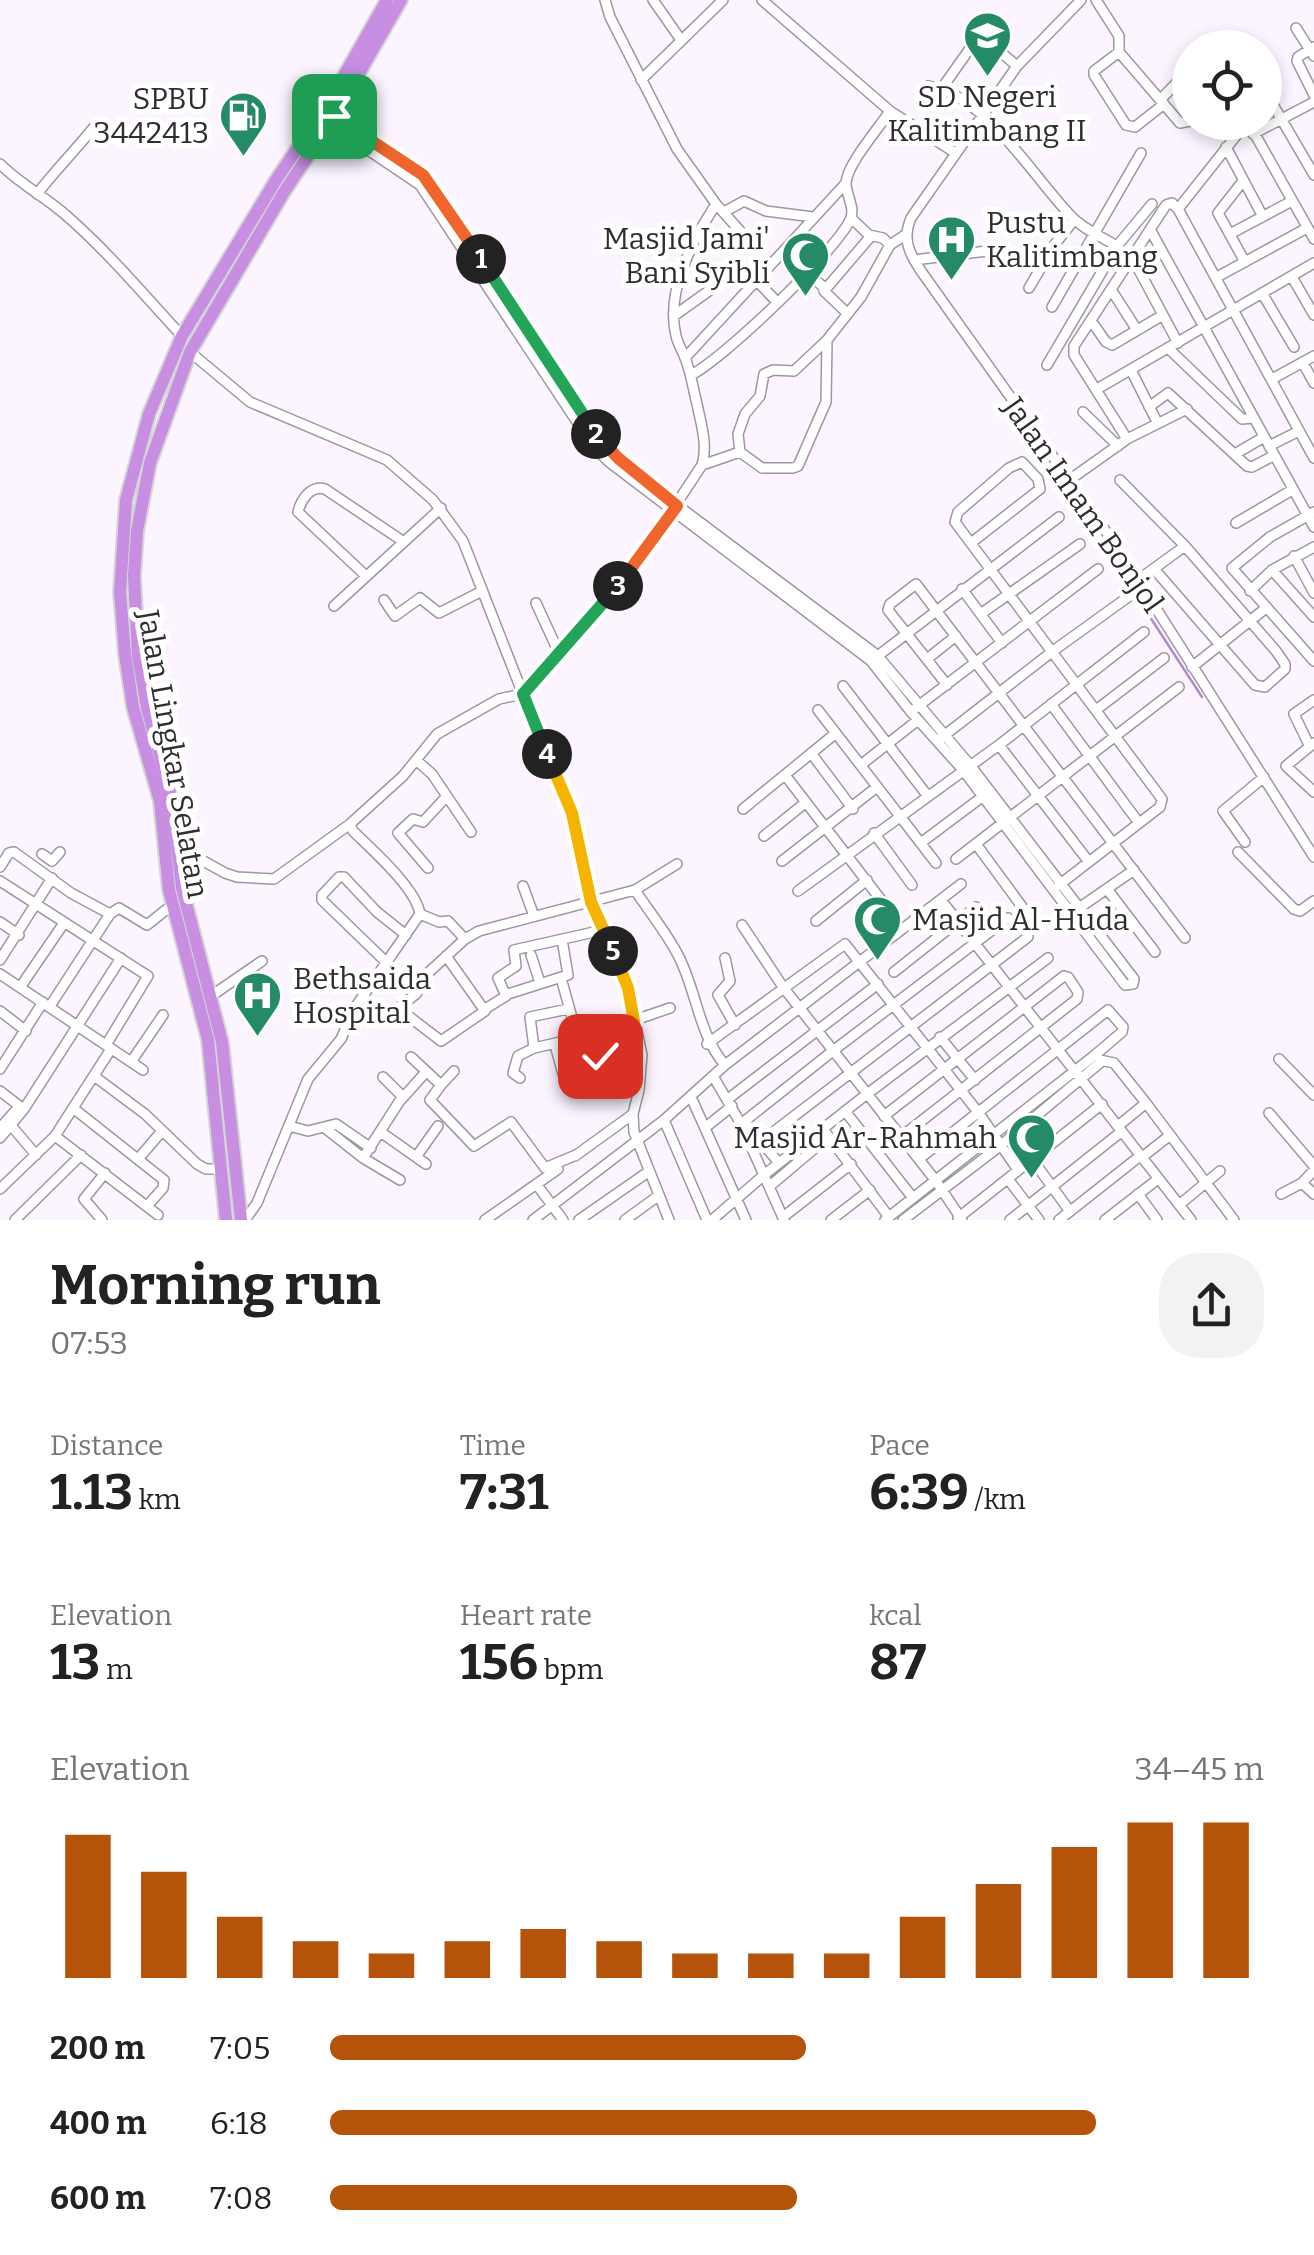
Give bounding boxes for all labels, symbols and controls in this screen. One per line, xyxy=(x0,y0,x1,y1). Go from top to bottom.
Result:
school or university icon: SD Negeri Kalitimbang II xyxy=(961,10,1013,78)
map controls xyxy=(1172,30,1282,140)
button: locate xyxy=(1172,30,1282,140)
pin xyxy=(292,74,377,159)
place label: SD Negeri Kalitimbang II xyxy=(887,79,1087,149)
place label: SPBU 3442413 xyxy=(94,81,209,151)
icon: arrive xyxy=(307,89,362,144)
fuel station icon: SPBU 3442413 xyxy=(218,90,270,158)
place label: Pustu Kalitimbang xyxy=(986,205,1158,275)
hospital icon: Pustu Kalitimbang xyxy=(925,214,977,282)
place label: Masjid Jami' Bani Syibli xyxy=(603,221,770,291)
mosque icon: Masjid Jami' Bani Syibli xyxy=(779,230,831,298)
pin: 1 xyxy=(456,234,506,284)
text: 1 xyxy=(475,242,487,275)
street label: Jalan Imam Bonjol xyxy=(995,389,1171,620)
pin: 2 xyxy=(571,409,621,459)
text: 2 xyxy=(588,417,604,450)
pin: 3 xyxy=(593,561,643,611)
text: 3 xyxy=(610,569,626,602)
street label: Jalan Lingkar Selatan xyxy=(130,606,216,901)
pin: 4 xyxy=(522,729,572,779)
text: 4 xyxy=(538,737,556,770)
mosque icon: Masjid Al-Huda xyxy=(851,894,903,962)
place label: Masjid Al-Huda xyxy=(912,902,1129,938)
pin: 5 xyxy=(588,926,638,976)
text: 5 xyxy=(605,934,621,967)
place label: Bethsaida Hospital xyxy=(293,961,431,1031)
hospital icon: Bethsaida Hospital xyxy=(232,970,284,1038)
pin xyxy=(558,1014,643,1099)
icon: check xyxy=(573,1029,628,1084)
mosque icon: Masjid Ar-Rahmah xyxy=(1006,1112,1058,1180)
place label: Masjid Ar-Rahmah xyxy=(733,1120,997,1156)
text: Morning run xyxy=(50,1253,381,1319)
button: share xyxy=(1159,1253,1264,1358)
text: 07:53 xyxy=(50,1324,128,1362)
text: Distance xyxy=(50,1429,163,1462)
text: Time xyxy=(460,1429,526,1462)
text: Pace xyxy=(869,1429,930,1462)
text: 1.13 xyxy=(50,1462,133,1522)
text: 7:31 xyxy=(460,1462,549,1522)
text: 6:39 xyxy=(869,1462,969,1522)
text: km xyxy=(133,1483,181,1516)
text: /km xyxy=(969,1483,1026,1516)
text: Elevation xyxy=(50,1599,172,1632)
text: Heart rate xyxy=(460,1599,592,1632)
text: kcal xyxy=(869,1599,921,1632)
text: 13 xyxy=(50,1632,100,1692)
text: 156 xyxy=(460,1632,538,1692)
text: 87 xyxy=(869,1632,926,1692)
text: m xyxy=(100,1653,133,1686)
text: bpm xyxy=(538,1653,603,1686)
text: Elevation xyxy=(50,1750,190,1788)
text: 34–45 m xyxy=(1134,1750,1264,1788)
text: 200 m xyxy=(50,2029,145,2067)
text: 7:05 xyxy=(210,2029,270,2067)
text: 400 m xyxy=(50,2104,146,2142)
text: 6:18 xyxy=(210,2104,268,2142)
text: 600 m xyxy=(50,2179,146,2217)
text: 7:08 xyxy=(210,2179,273,2217)

